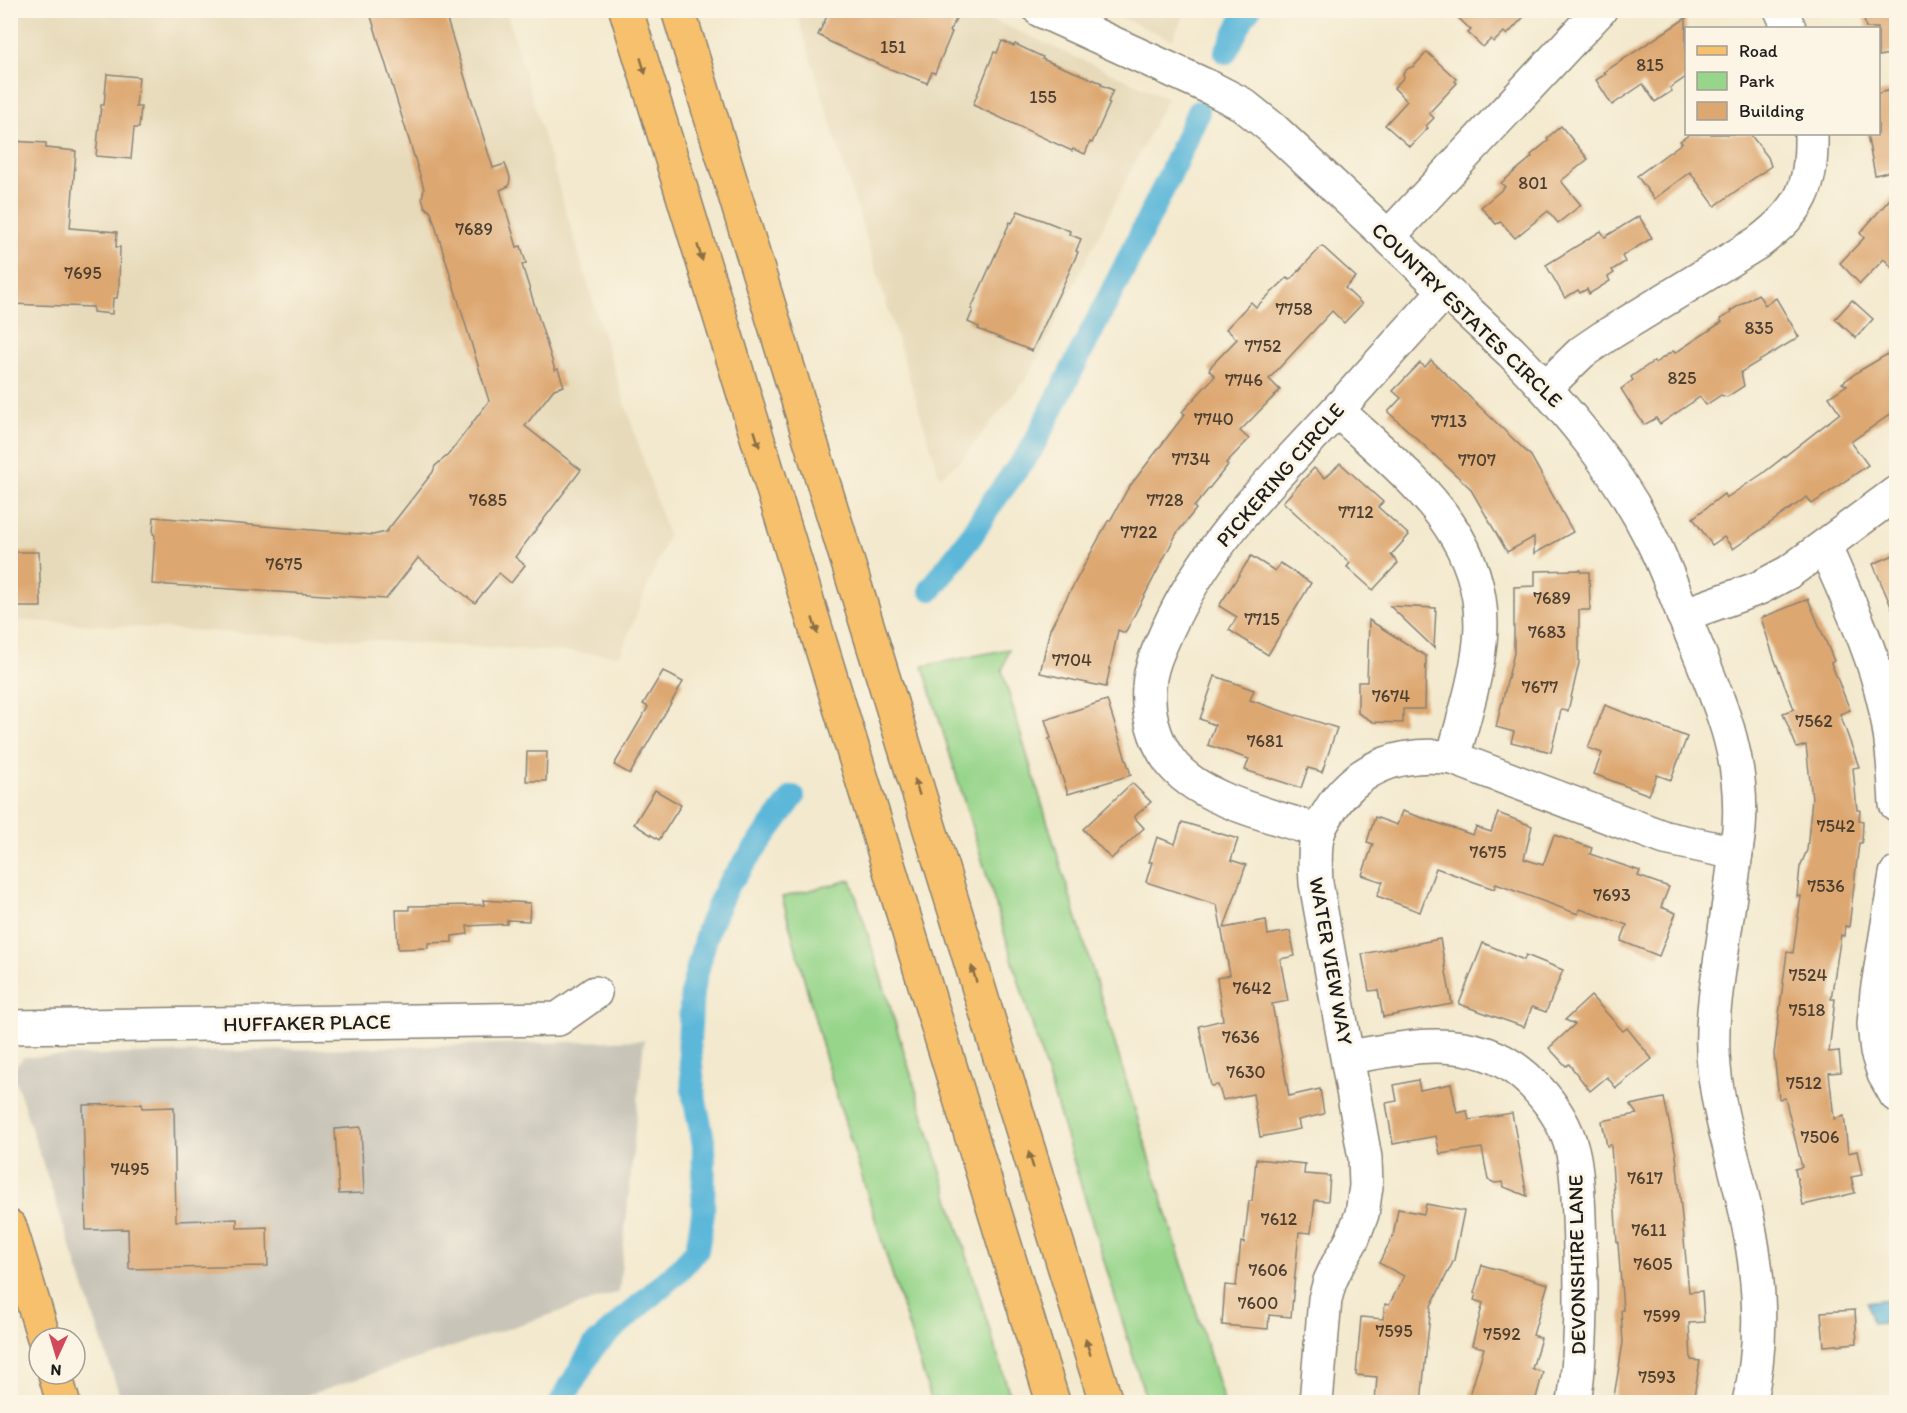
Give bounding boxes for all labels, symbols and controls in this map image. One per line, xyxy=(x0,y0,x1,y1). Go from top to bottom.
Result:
legend xyxy=(1685,27,1880,135)
house number: 151 xyxy=(880,36,906,58)
text: Road xyxy=(1739,40,1778,62)
house number: 815 xyxy=(1636,54,1664,76)
one-way arrow xyxy=(639,57,648,75)
text: Park xyxy=(1739,70,1774,92)
house number: 155 xyxy=(1029,86,1057,108)
text: Building xyxy=(1739,100,1805,122)
house number: 801 xyxy=(1518,172,1548,194)
street label: COUNTRY ESTATES CIRCLE xyxy=(1367,217,1568,412)
house number: 7689 xyxy=(455,218,493,240)
one-way arrow xyxy=(696,244,705,262)
house number: 7695 xyxy=(64,262,102,284)
house number: 7758 xyxy=(1275,298,1313,320)
house number: 835 xyxy=(1744,317,1774,339)
house number: 7752 xyxy=(1245,335,1282,357)
house number: 825 xyxy=(1668,367,1696,389)
house number: 7746 xyxy=(1225,369,1263,391)
street label: PICKERING CIRCLE xyxy=(1210,397,1349,552)
house number: 7740 xyxy=(1194,408,1234,430)
house number: 7713 xyxy=(1431,410,1467,432)
one-way arrow xyxy=(753,430,763,448)
house number: 7734 xyxy=(1172,448,1210,470)
house number: 7707 xyxy=(1458,449,1496,471)
house number: 7685 xyxy=(469,489,507,511)
house number: 7728 xyxy=(1146,489,1184,511)
house number: 7712 xyxy=(1338,501,1374,523)
house number: 7722 xyxy=(1121,521,1158,543)
house number: 7675 xyxy=(266,553,302,575)
house number: 7689 xyxy=(1533,587,1571,609)
house number: 7715 xyxy=(1244,608,1280,630)
one-way arrow xyxy=(811,617,820,635)
house number: 7683 xyxy=(1528,621,1566,643)
house number: 7704 xyxy=(1052,649,1092,671)
house number: 7677 xyxy=(1522,676,1558,698)
house number: 7674 xyxy=(1372,685,1410,707)
house number: 7562 xyxy=(1795,710,1833,732)
house number: 7681 xyxy=(1247,730,1283,752)
one-way arrow xyxy=(912,778,921,796)
house number: 7542 xyxy=(1817,815,1856,837)
house number: 7675 xyxy=(1470,841,1506,863)
street label: WATER VIEW WAY xyxy=(1304,875,1359,1047)
house number: 7536 xyxy=(1807,875,1845,897)
house number: 7693 xyxy=(1593,884,1631,906)
house number: 7524 xyxy=(1789,964,1828,986)
one-way arrow xyxy=(969,965,978,983)
house number: 7642 xyxy=(1233,977,1272,999)
house number: 7518 xyxy=(1789,999,1825,1021)
street label: HUFFAKER PLACE xyxy=(223,1009,391,1036)
house number: 7636 xyxy=(1222,1026,1260,1048)
house number: 7630 xyxy=(1226,1061,1266,1083)
house number: 7512 xyxy=(1786,1072,1823,1094)
house number: 7506 xyxy=(1801,1126,1840,1148)
one-way arrow xyxy=(1026,1151,1035,1169)
house number: 7495 xyxy=(111,1158,149,1180)
house number: 7617 xyxy=(1627,1167,1663,1189)
street label: DEVONSHIRE LANE xyxy=(1562,1175,1591,1355)
house number: 7612 xyxy=(1261,1208,1298,1230)
house number: 7611 xyxy=(1631,1219,1667,1241)
house number: 7605 xyxy=(1634,1253,1673,1275)
house number: 7606 xyxy=(1248,1259,1288,1281)
house number: 7600 xyxy=(1238,1292,1278,1314)
house number: 7599 xyxy=(1643,1305,1681,1327)
house number: 7595 xyxy=(1375,1320,1413,1342)
house number: 7592 xyxy=(1483,1323,1521,1345)
north arrow xyxy=(27,1326,87,1386)
one-way arrow xyxy=(1083,1338,1093,1356)
text: N xyxy=(50,1361,62,1380)
house number: 7593 xyxy=(1638,1366,1676,1388)

